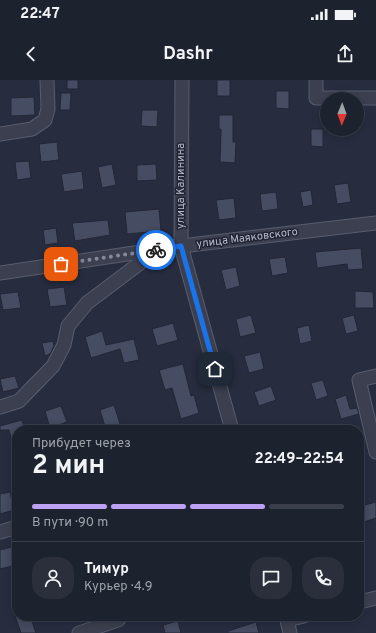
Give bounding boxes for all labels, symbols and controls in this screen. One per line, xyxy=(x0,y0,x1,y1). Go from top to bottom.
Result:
text: 22:47 xyxy=(20,5,60,24)
icon: back xyxy=(20,43,42,65)
text: Dashr xyxy=(163,43,213,66)
icon: share xyxy=(334,43,356,65)
north arrow xyxy=(320,92,364,136)
map controls xyxy=(320,92,364,136)
street label: улица Калинина xyxy=(174,143,188,229)
street label: улица Маяковского xyxy=(195,225,299,251)
courier xyxy=(136,230,176,270)
icon: bike xyxy=(145,239,167,261)
pin xyxy=(44,247,78,281)
icon: bag xyxy=(50,253,72,275)
pin xyxy=(198,352,232,386)
icon: home xyxy=(204,358,226,380)
text: Прибудет через xyxy=(32,436,131,452)
text: 2 мин xyxy=(32,450,105,483)
text: 22:49–22:54 xyxy=(255,450,344,469)
text: В пути · 90 m xyxy=(32,515,108,531)
button: person xyxy=(32,557,74,599)
button: chat xyxy=(250,557,292,599)
button: phone xyxy=(302,557,344,599)
text: Тимур xyxy=(84,560,129,579)
text: Курьер · 4.9 xyxy=(84,579,153,595)

